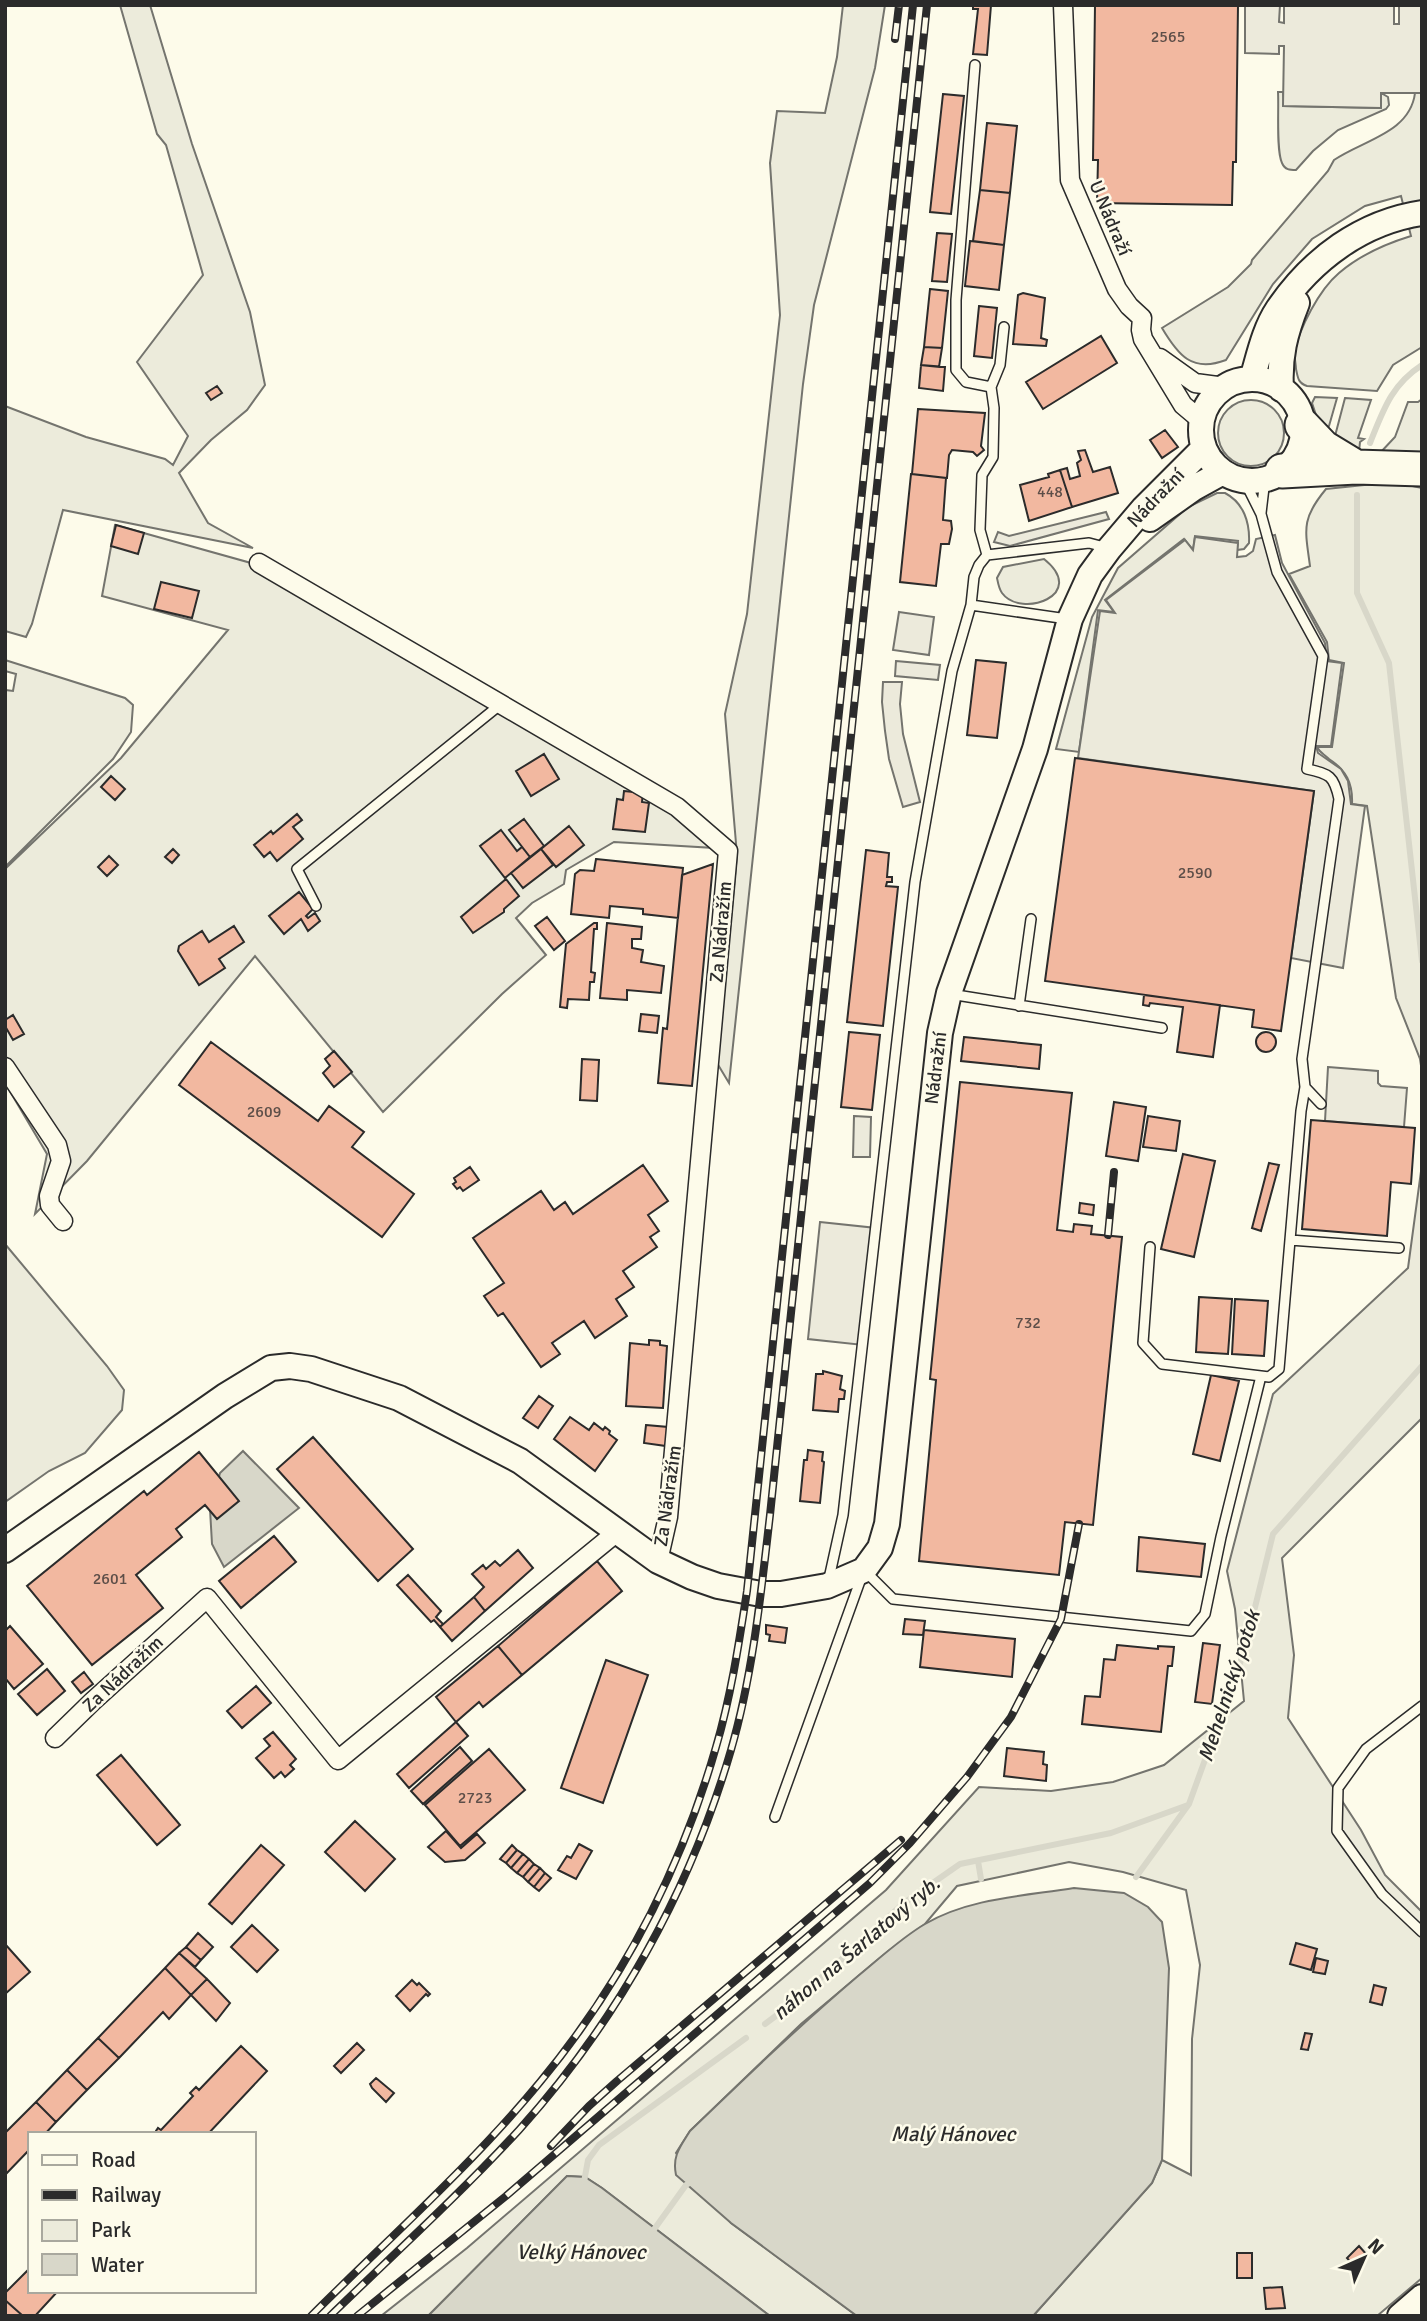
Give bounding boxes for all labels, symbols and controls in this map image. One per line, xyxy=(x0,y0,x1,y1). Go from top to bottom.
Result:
house number: 2565 xyxy=(1151,27,1185,47)
street label: U Nádraží xyxy=(1083,177,1137,260)
street label: Nádražní xyxy=(1122,463,1191,533)
house number: 448 xyxy=(1037,482,1063,502)
house number: 2590 xyxy=(1178,863,1212,883)
street label: Za Nádražím xyxy=(705,880,737,984)
street label: Nádražní xyxy=(920,1029,952,1106)
house number: 2609 xyxy=(247,1102,281,1122)
house number: 732 xyxy=(1015,1313,1041,1333)
street label: Za Nádražím xyxy=(649,1444,687,1548)
house number: 2601 xyxy=(93,1569,127,1589)
water label: Mehelnický potok xyxy=(1192,1604,1267,1765)
street label: Za Nádražím xyxy=(78,1630,168,1718)
house number: 2723 xyxy=(458,1788,492,1808)
water label: náhon na Šarlatový ryb. xyxy=(767,1870,945,2026)
water label: Malý Hánovec xyxy=(891,2121,1017,2147)
legend xyxy=(28,2132,256,2293)
text: Road xyxy=(91,2147,136,2173)
text: Railway xyxy=(91,2182,161,2208)
text: Park xyxy=(91,2217,132,2243)
north arrow xyxy=(1329,2223,1399,2293)
text: N xyxy=(1362,2234,1388,2260)
water label: Velký Hánovec xyxy=(516,2239,648,2265)
text: Water xyxy=(91,2252,144,2278)

